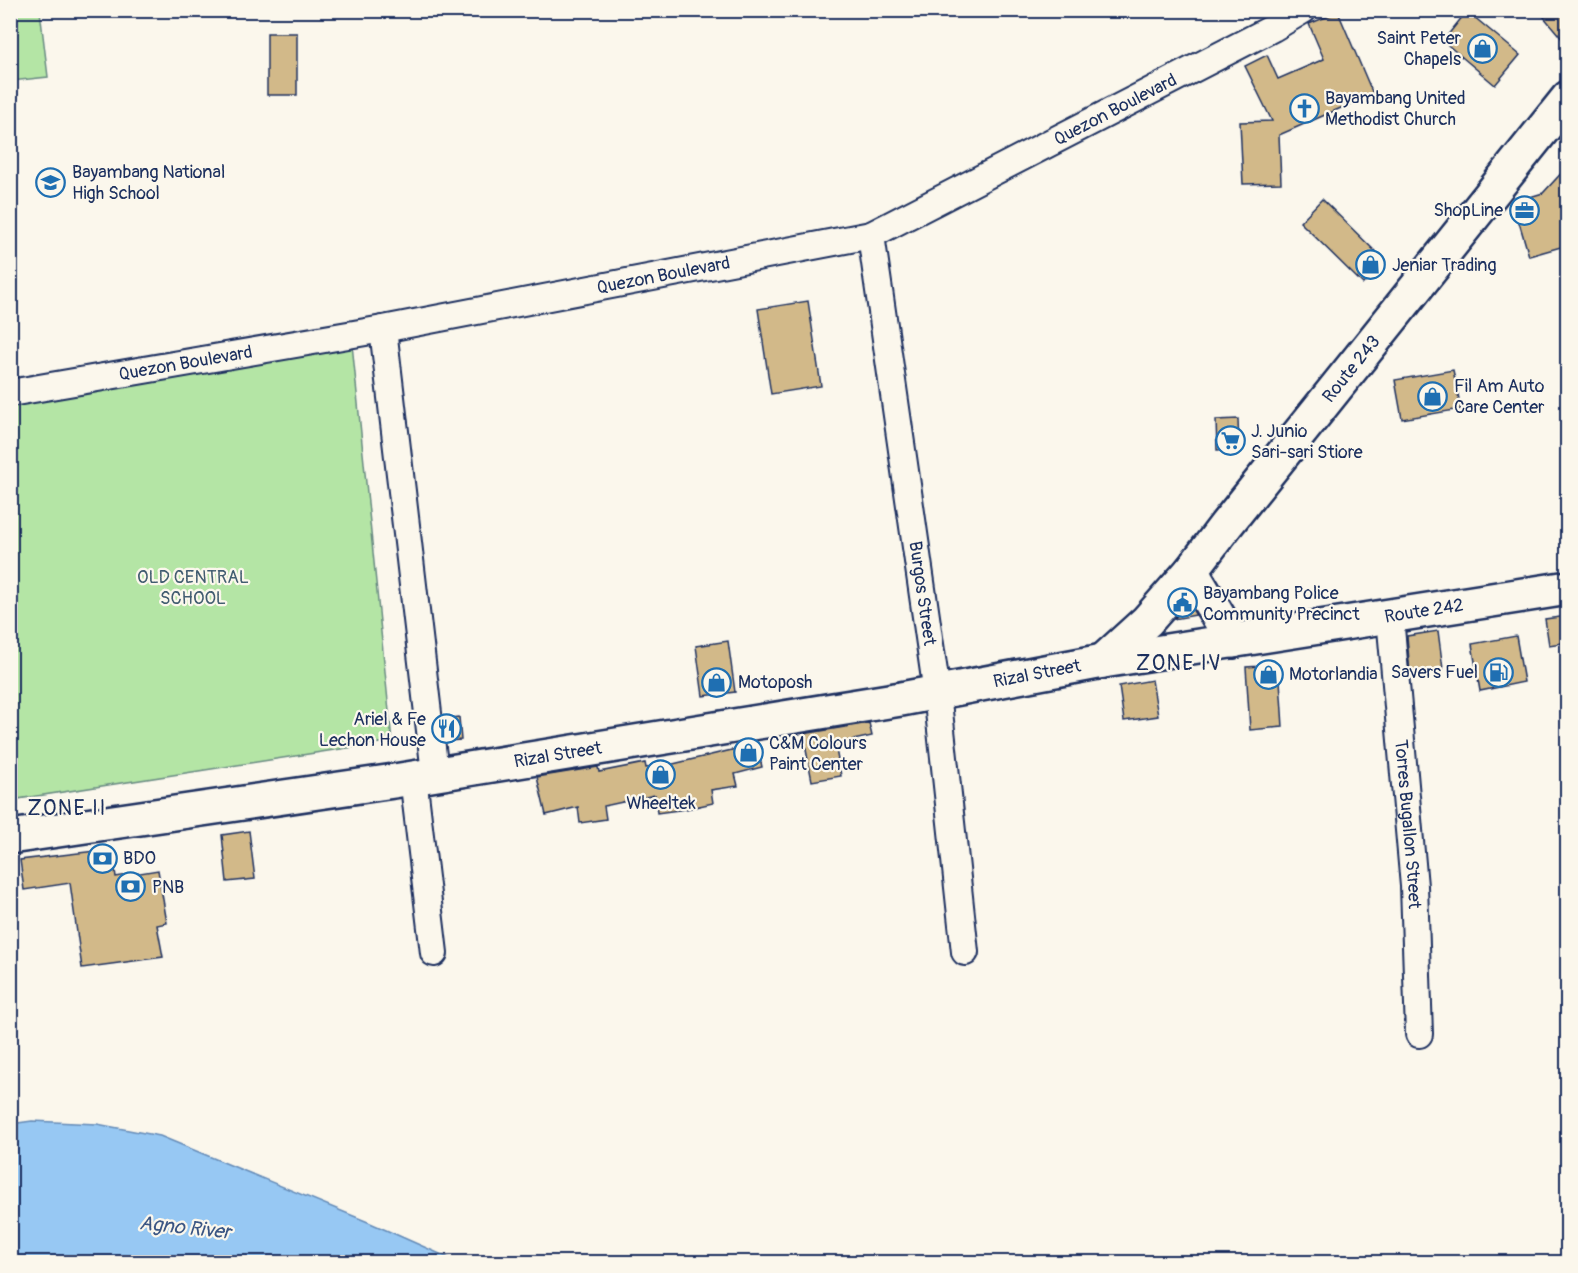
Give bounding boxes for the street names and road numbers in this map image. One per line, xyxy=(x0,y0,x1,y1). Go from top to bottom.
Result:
street label: Quezon Boulevard xyxy=(1050,69,1181,151)
street label: Quezon Boulevard xyxy=(595,251,732,300)
street label: Route 243 xyxy=(1318,331,1385,407)
street label: Quezon Boulevard xyxy=(117,341,254,386)
street label: Burgos Street xyxy=(903,540,941,648)
street label: Route 242 xyxy=(1383,594,1465,629)
street label: Rizal Street xyxy=(991,654,1083,693)
street label: Rizal Street xyxy=(512,736,604,773)
street label: Torres Bugallon Street xyxy=(1389,739,1426,910)

